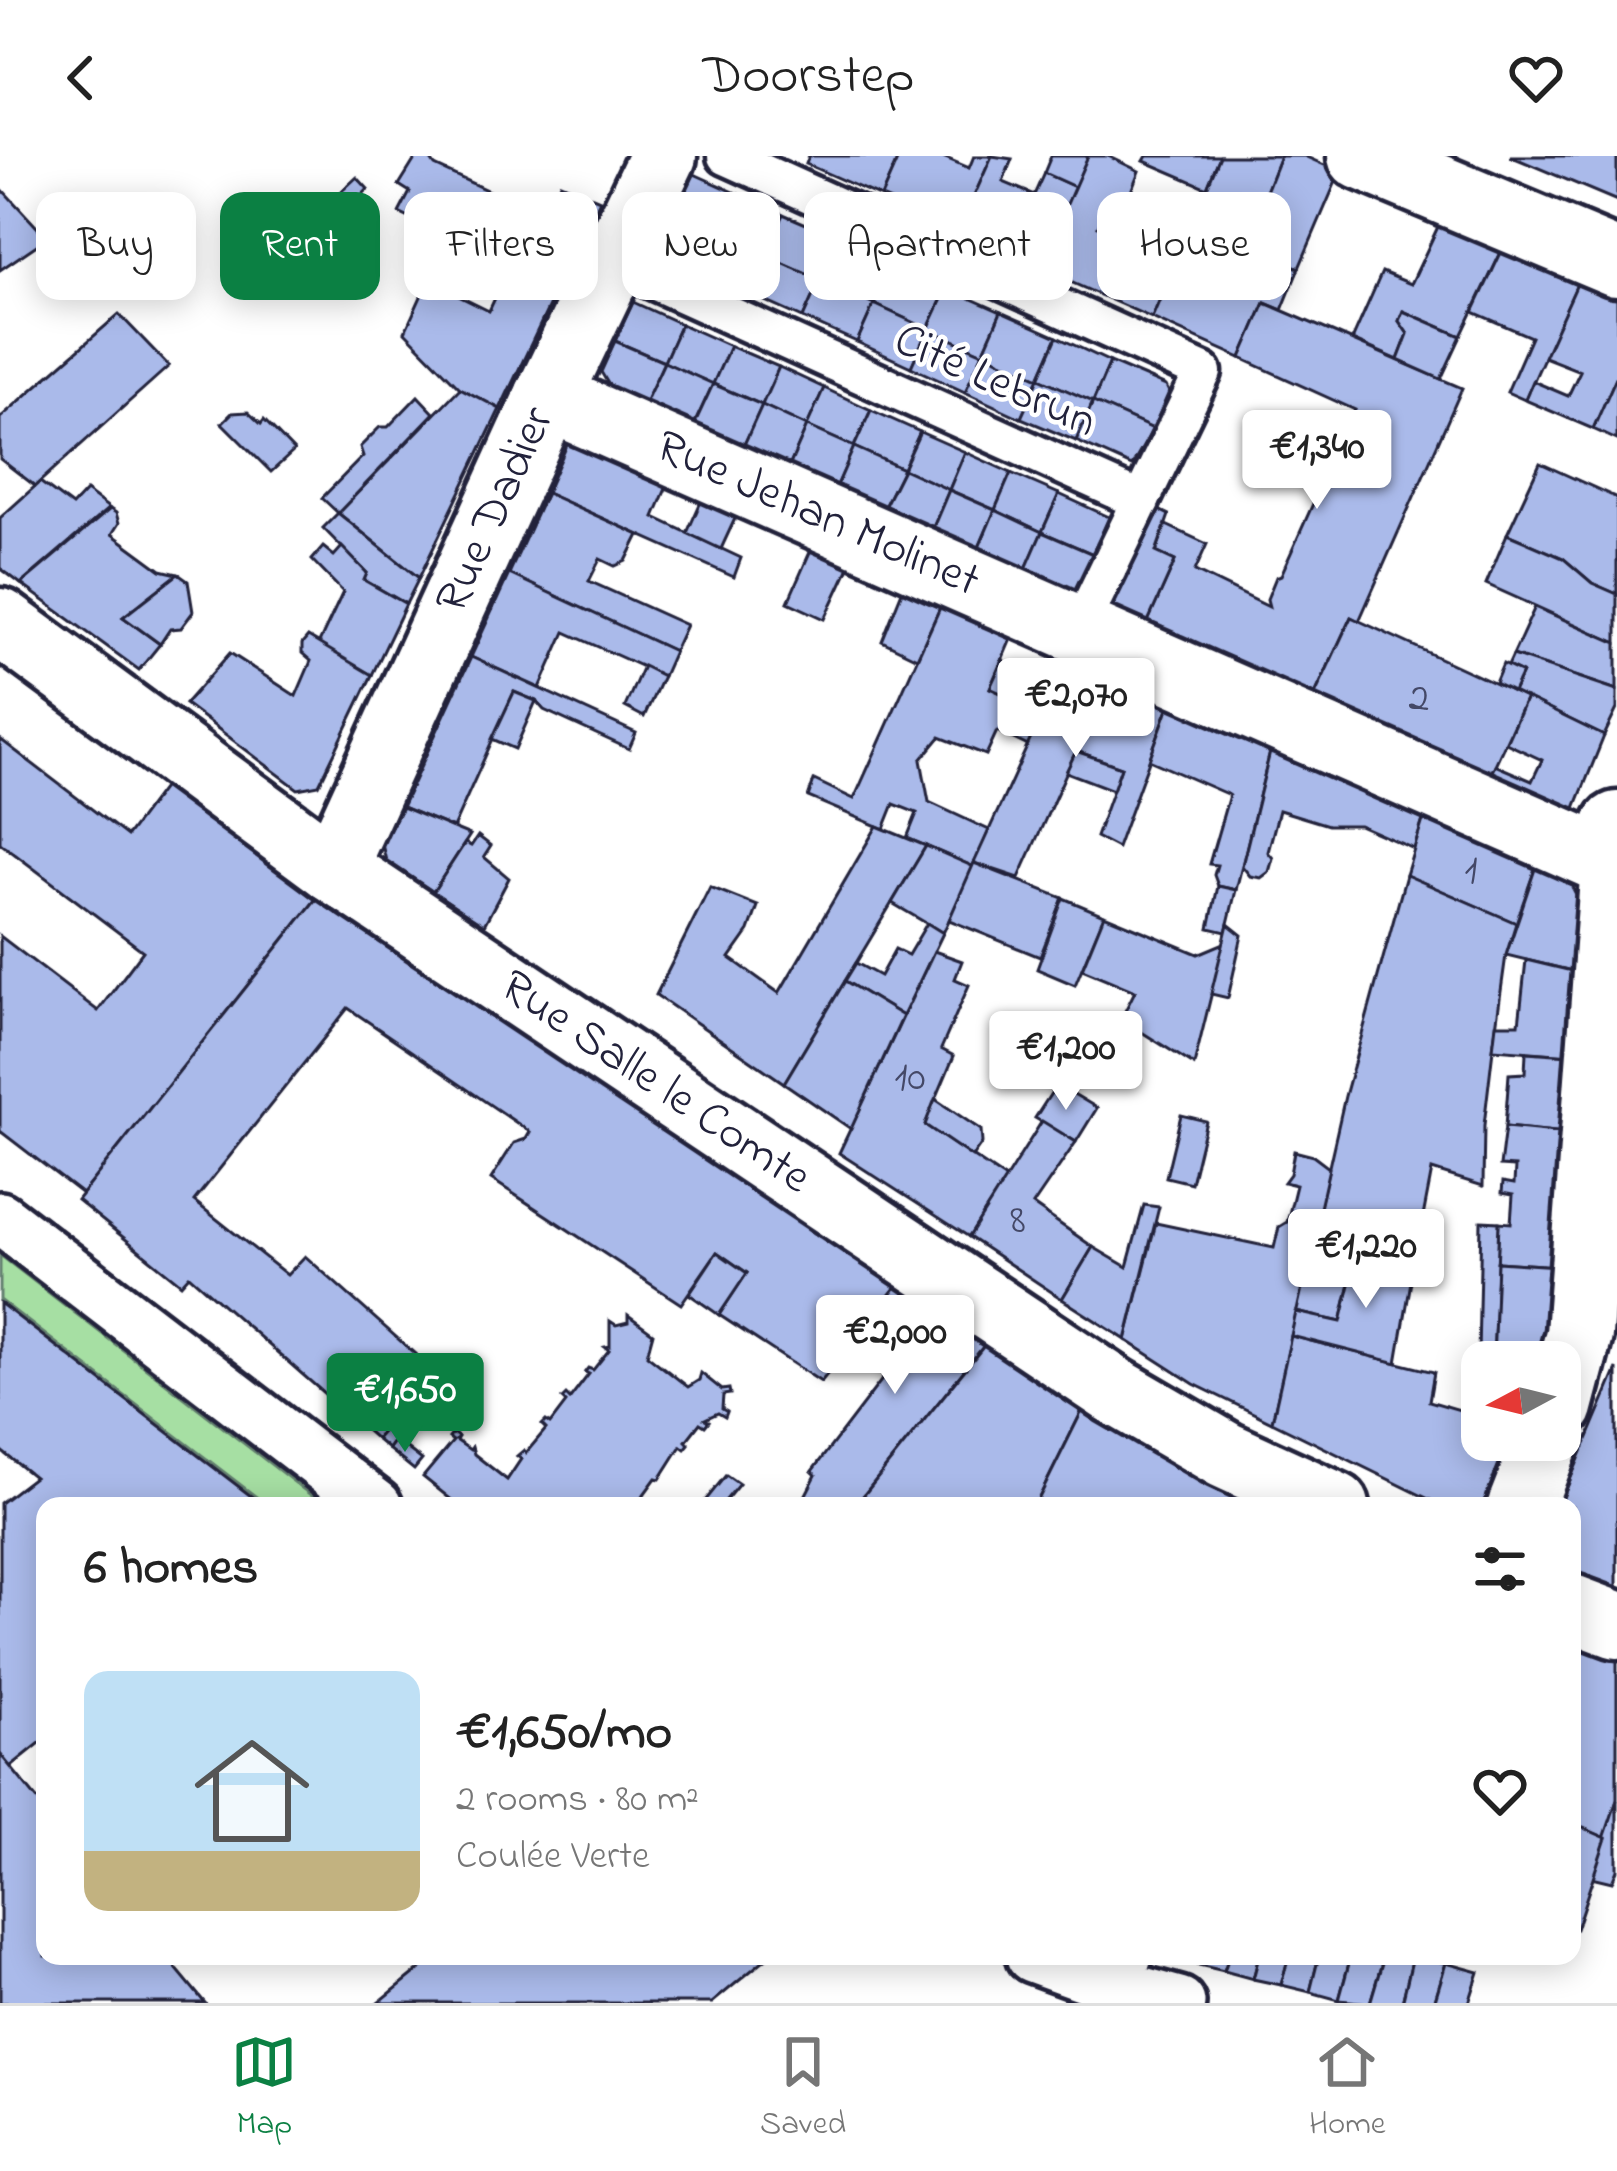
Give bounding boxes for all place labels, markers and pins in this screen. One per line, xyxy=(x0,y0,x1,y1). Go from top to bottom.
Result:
pin: €1,340 xyxy=(1219,410,1415,512)
pin: €2,070 xyxy=(978,658,1174,760)
pin: €1,200 xyxy=(968,1011,1164,1113)
pin: €1,220 xyxy=(1268,1209,1464,1311)
pin: €2,000 xyxy=(797,1295,993,1397)
pin: €1,650 xyxy=(307,1353,503,1455)

